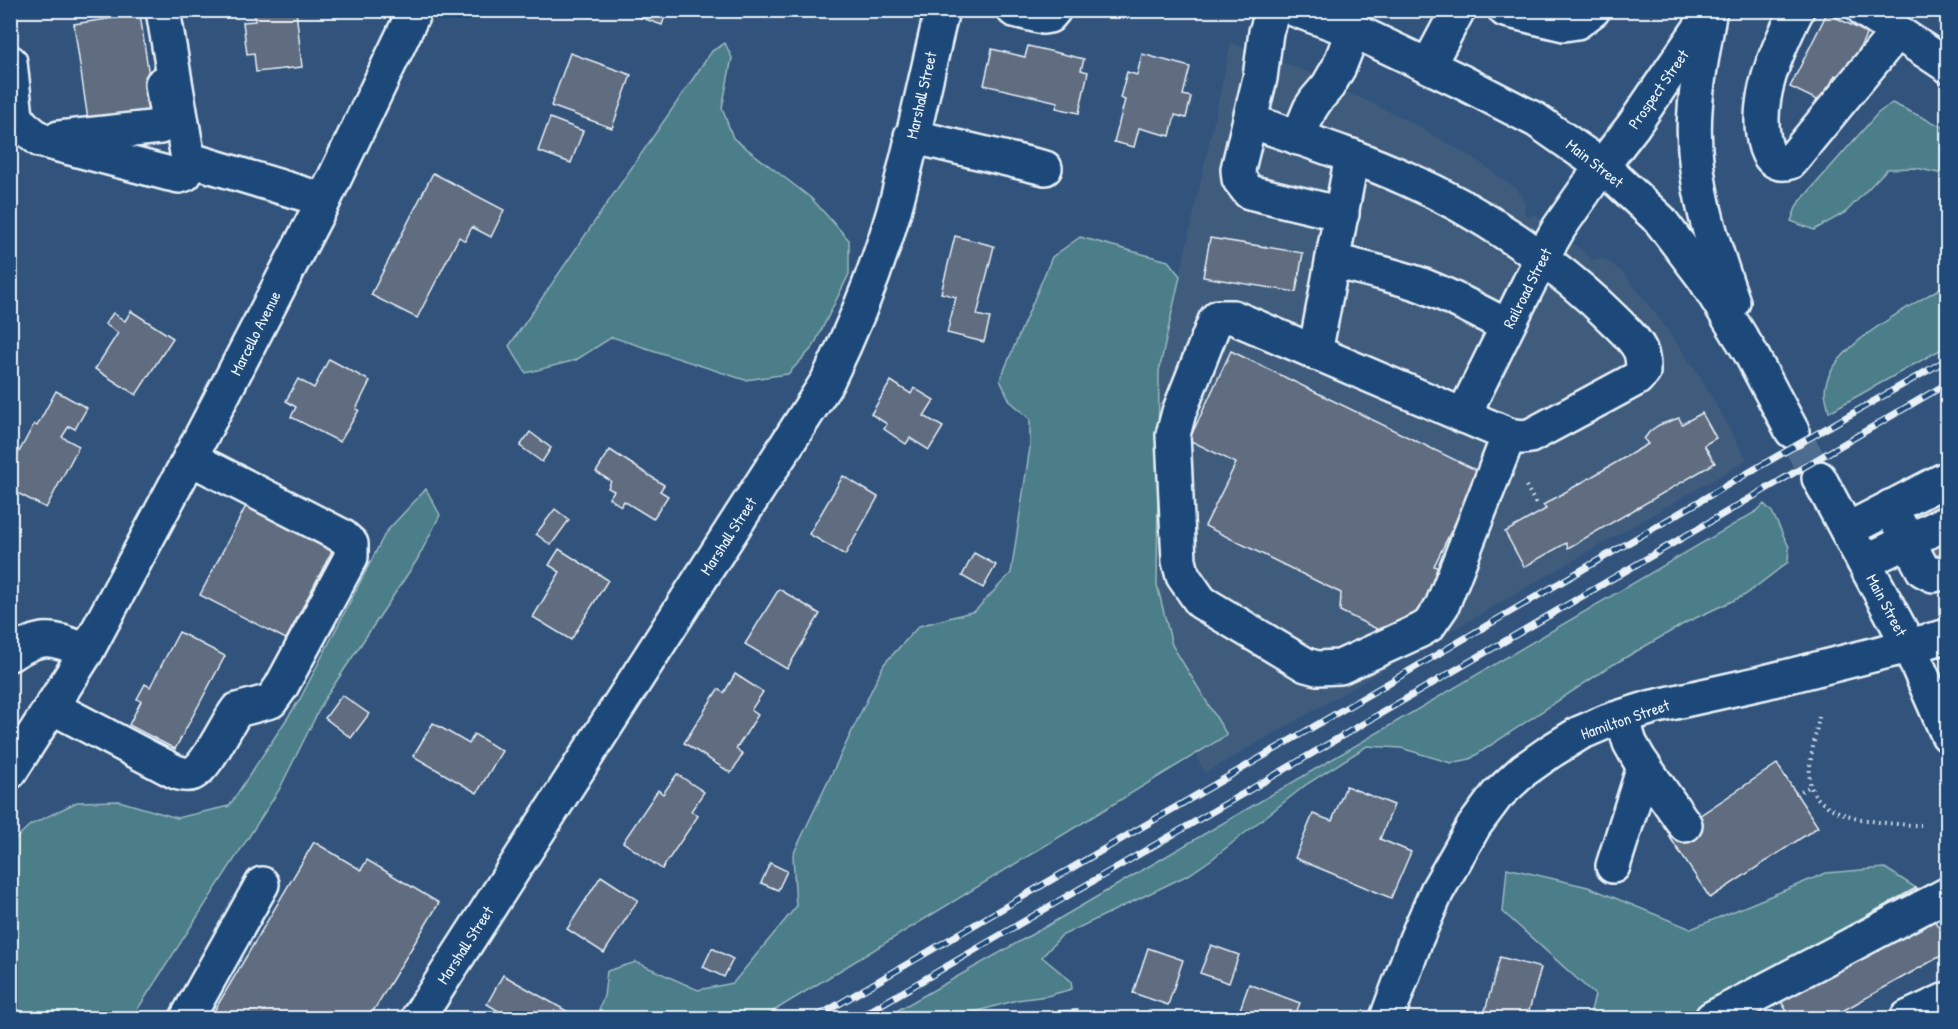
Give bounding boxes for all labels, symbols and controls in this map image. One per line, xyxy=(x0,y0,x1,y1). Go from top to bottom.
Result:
street label: Prospect Street xyxy=(1623,44,1694,133)
street label: Marshall Street xyxy=(900,49,942,141)
street label: Main Street xyxy=(1562,134,1629,193)
street label: Railroad Street xyxy=(1497,244,1557,332)
street label: Marcello Avenue xyxy=(224,286,286,379)
street label: Marshall Street xyxy=(695,492,762,579)
street label: Main Street xyxy=(1861,570,1913,640)
street label: Hamilton Street xyxy=(1578,693,1673,744)
street label: Marshall Street xyxy=(432,901,499,988)

